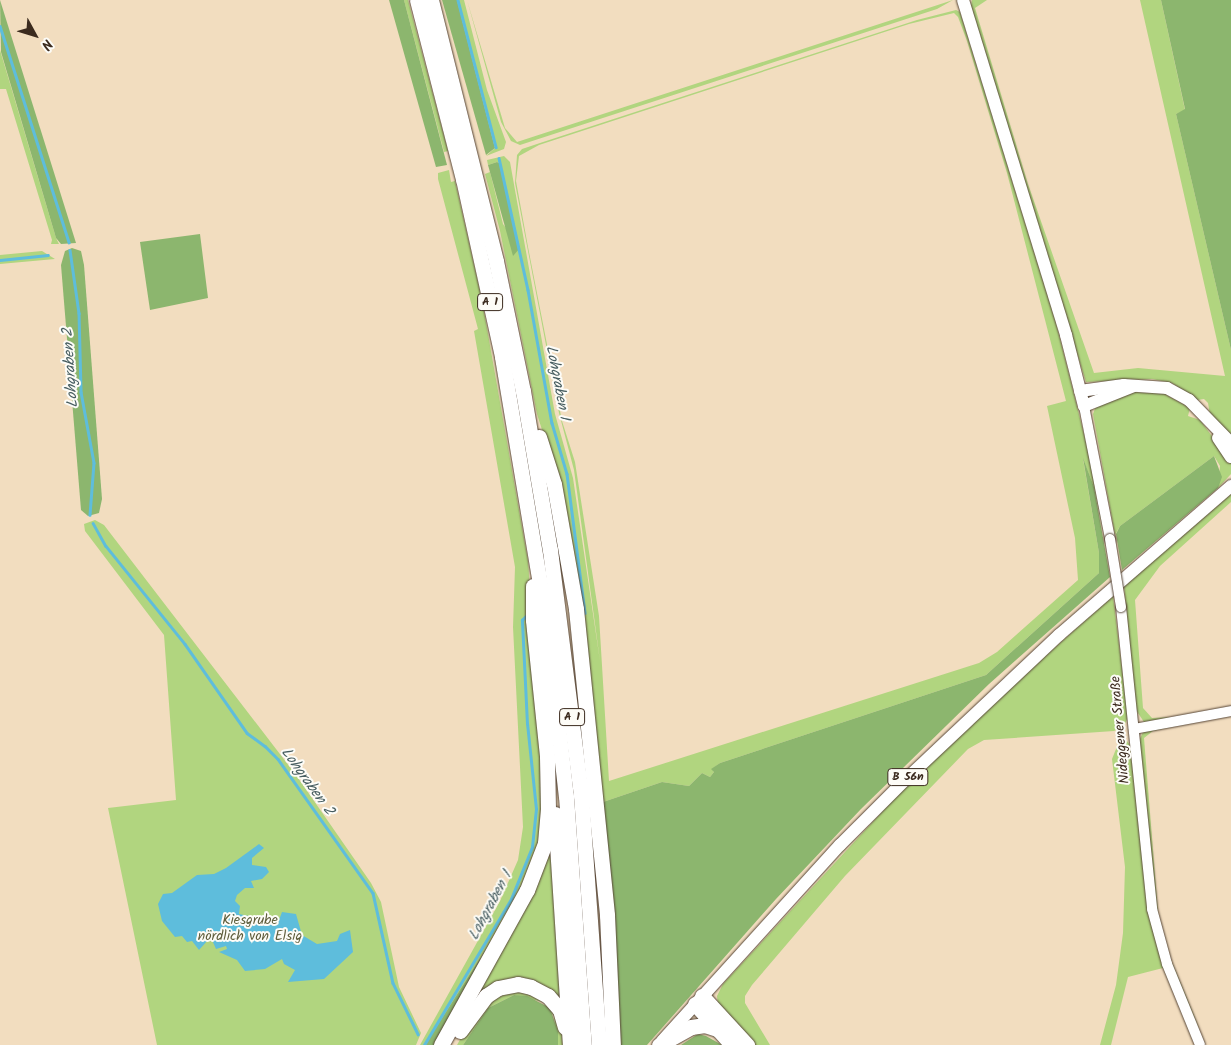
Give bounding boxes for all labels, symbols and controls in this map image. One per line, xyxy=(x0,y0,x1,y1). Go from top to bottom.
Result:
north arrow xyxy=(10,10,60,60)
text: N xyxy=(35,34,58,55)
road number: A 1 xyxy=(476,292,504,312)
water label: Lohgraben 2 xyxy=(59,328,83,408)
water label: Lohgraben 1 xyxy=(541,344,573,422)
street label: Nideggener Straße xyxy=(1107,675,1133,785)
road number: A 1 xyxy=(558,708,586,726)
water label: Lohgraben 2 xyxy=(276,745,338,819)
road number: B 56n xyxy=(887,768,929,786)
water label: Lohgraben 1 xyxy=(465,868,517,944)
park label: Kiesgrube nördlich von Elsig xyxy=(198,912,302,944)

